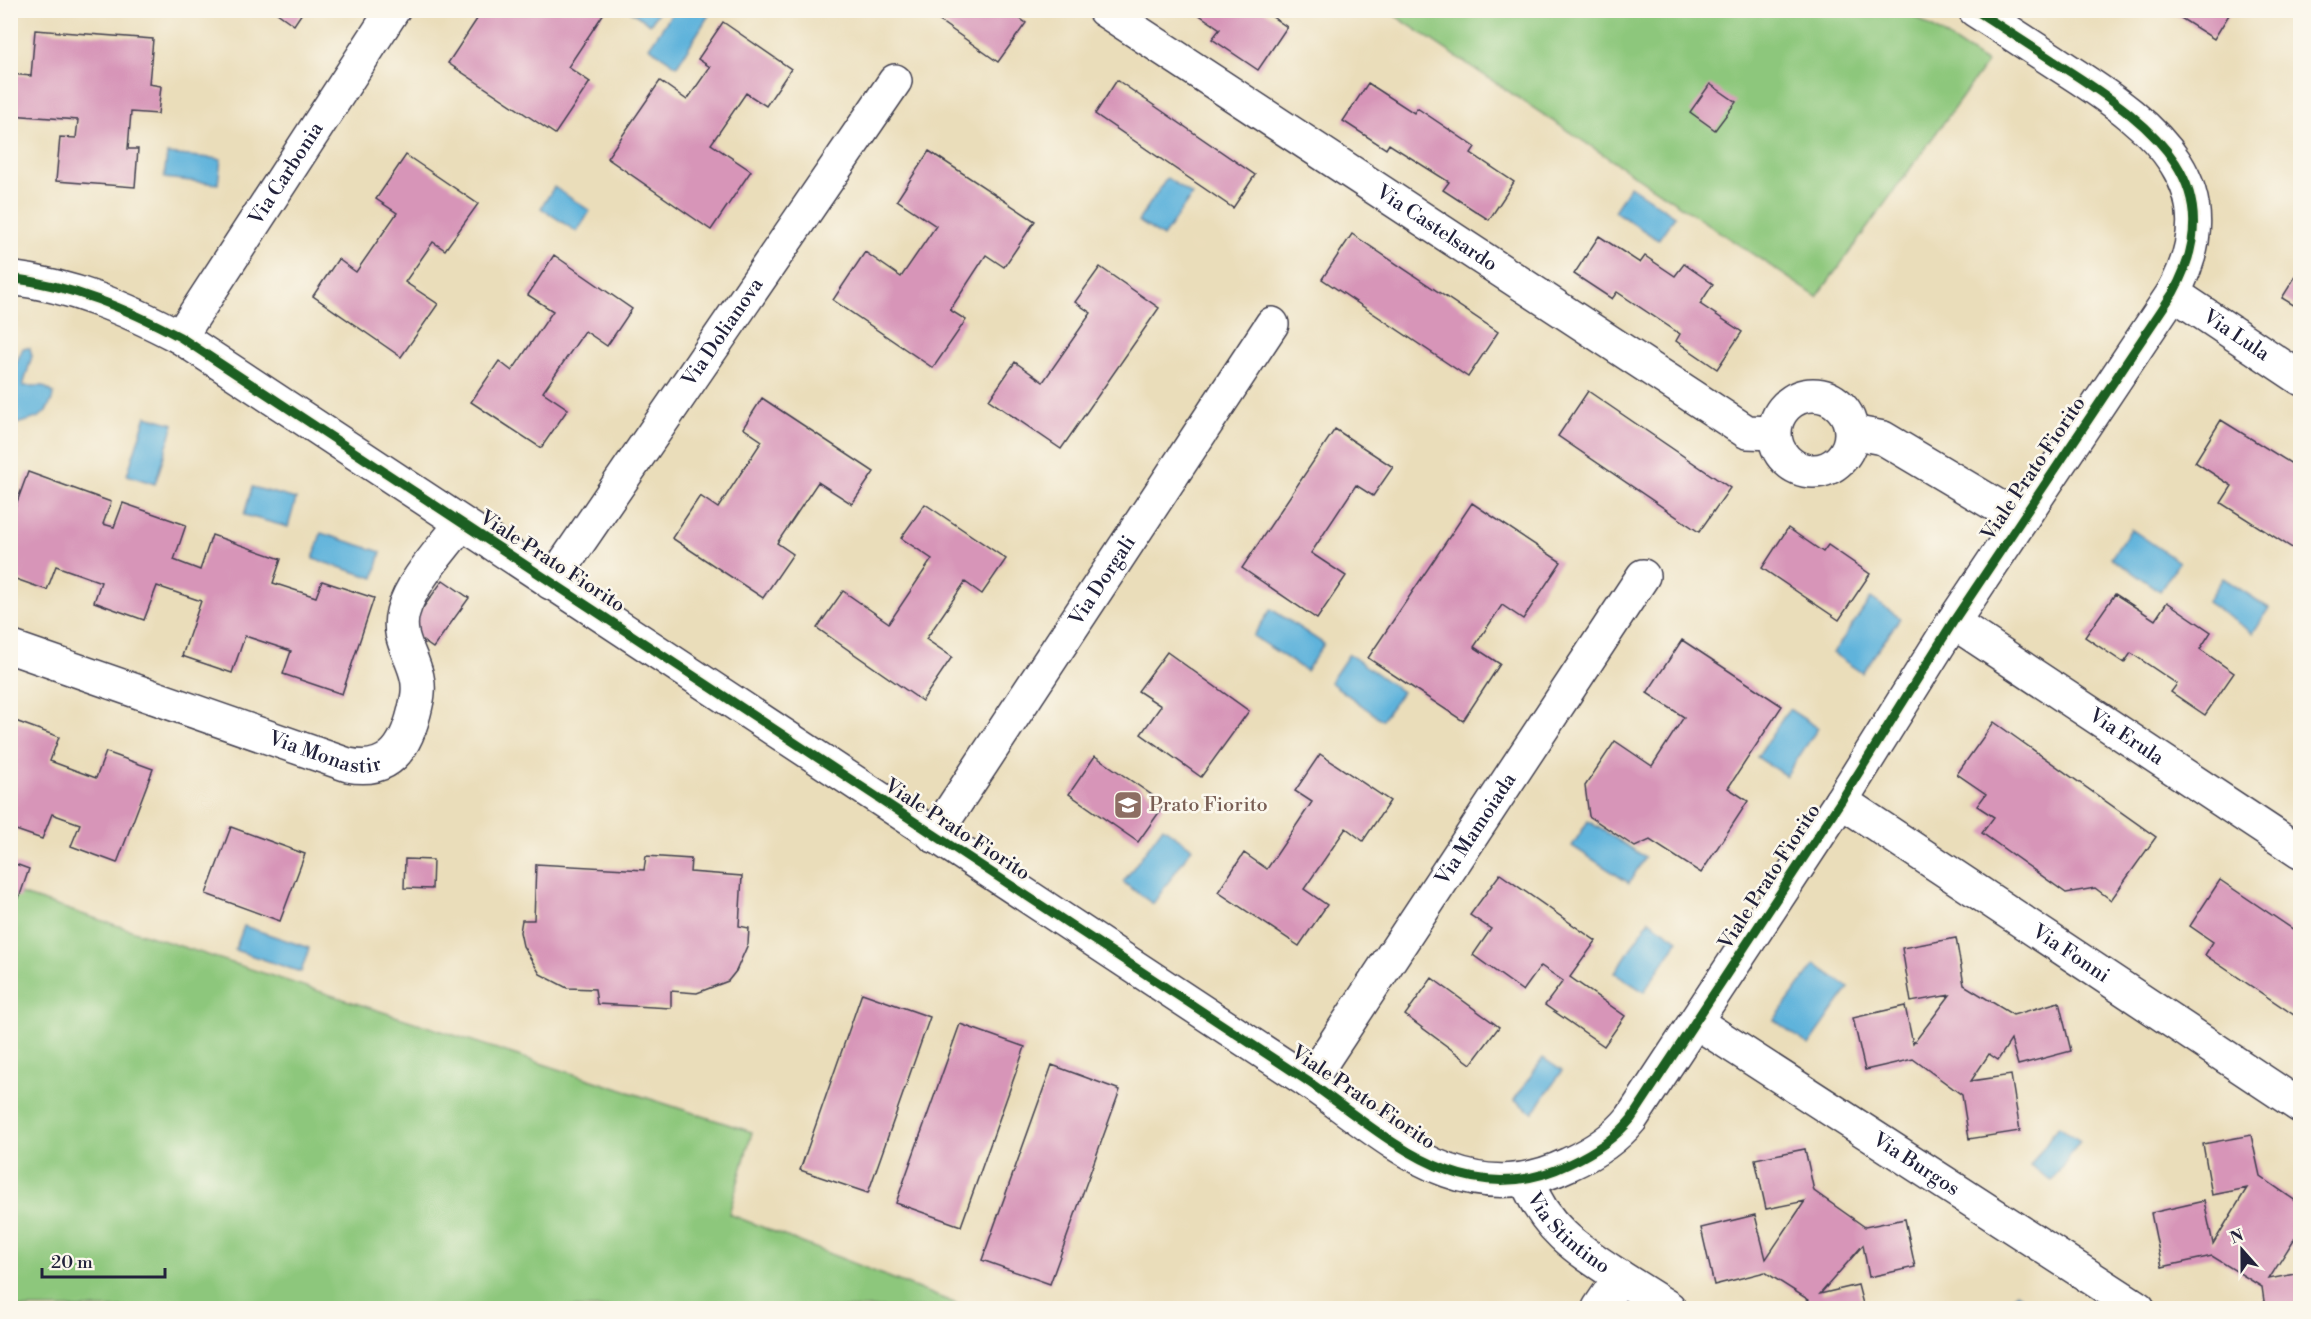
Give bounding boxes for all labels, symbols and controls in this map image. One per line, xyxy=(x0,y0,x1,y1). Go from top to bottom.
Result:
street label: Via Carbonia xyxy=(243,117,330,231)
street label: Via Castelsardo xyxy=(1371,179,1502,277)
street label: Via Dolianova xyxy=(676,272,769,392)
street label: Via Lula xyxy=(2197,304,2275,367)
street label: Viale Prato Fiorito xyxy=(1976,392,2092,547)
street label: Viale Prato Fiorito xyxy=(474,505,630,618)
street label: Via Dorgali xyxy=(1063,531,1141,631)
street label: Via Erula xyxy=(2083,703,2169,771)
street label: Via Monastir xyxy=(264,725,385,779)
street label: Via Mamoiada xyxy=(1429,768,1522,891)
street label: Viale Prato Fiorito xyxy=(879,773,1035,886)
school or university icon: Prato Fiorito xyxy=(1112,789,1144,821)
place label: Prato Fiorito xyxy=(1149,793,1268,818)
street label: Viale Prato Fiorito xyxy=(1713,799,1826,955)
street label: Via Fonni xyxy=(2027,919,2115,989)
street label: Viale Prato Fiorito xyxy=(1285,1040,1440,1156)
street label: Via Burgos xyxy=(1867,1127,1964,1202)
street label: Via Stintino xyxy=(1521,1187,1615,1279)
north arrow xyxy=(2212,1220,2272,1280)
text: N xyxy=(2227,1225,2247,1249)
scale bar xyxy=(42,1241,165,1279)
text: 20 m xyxy=(51,1251,93,1274)

